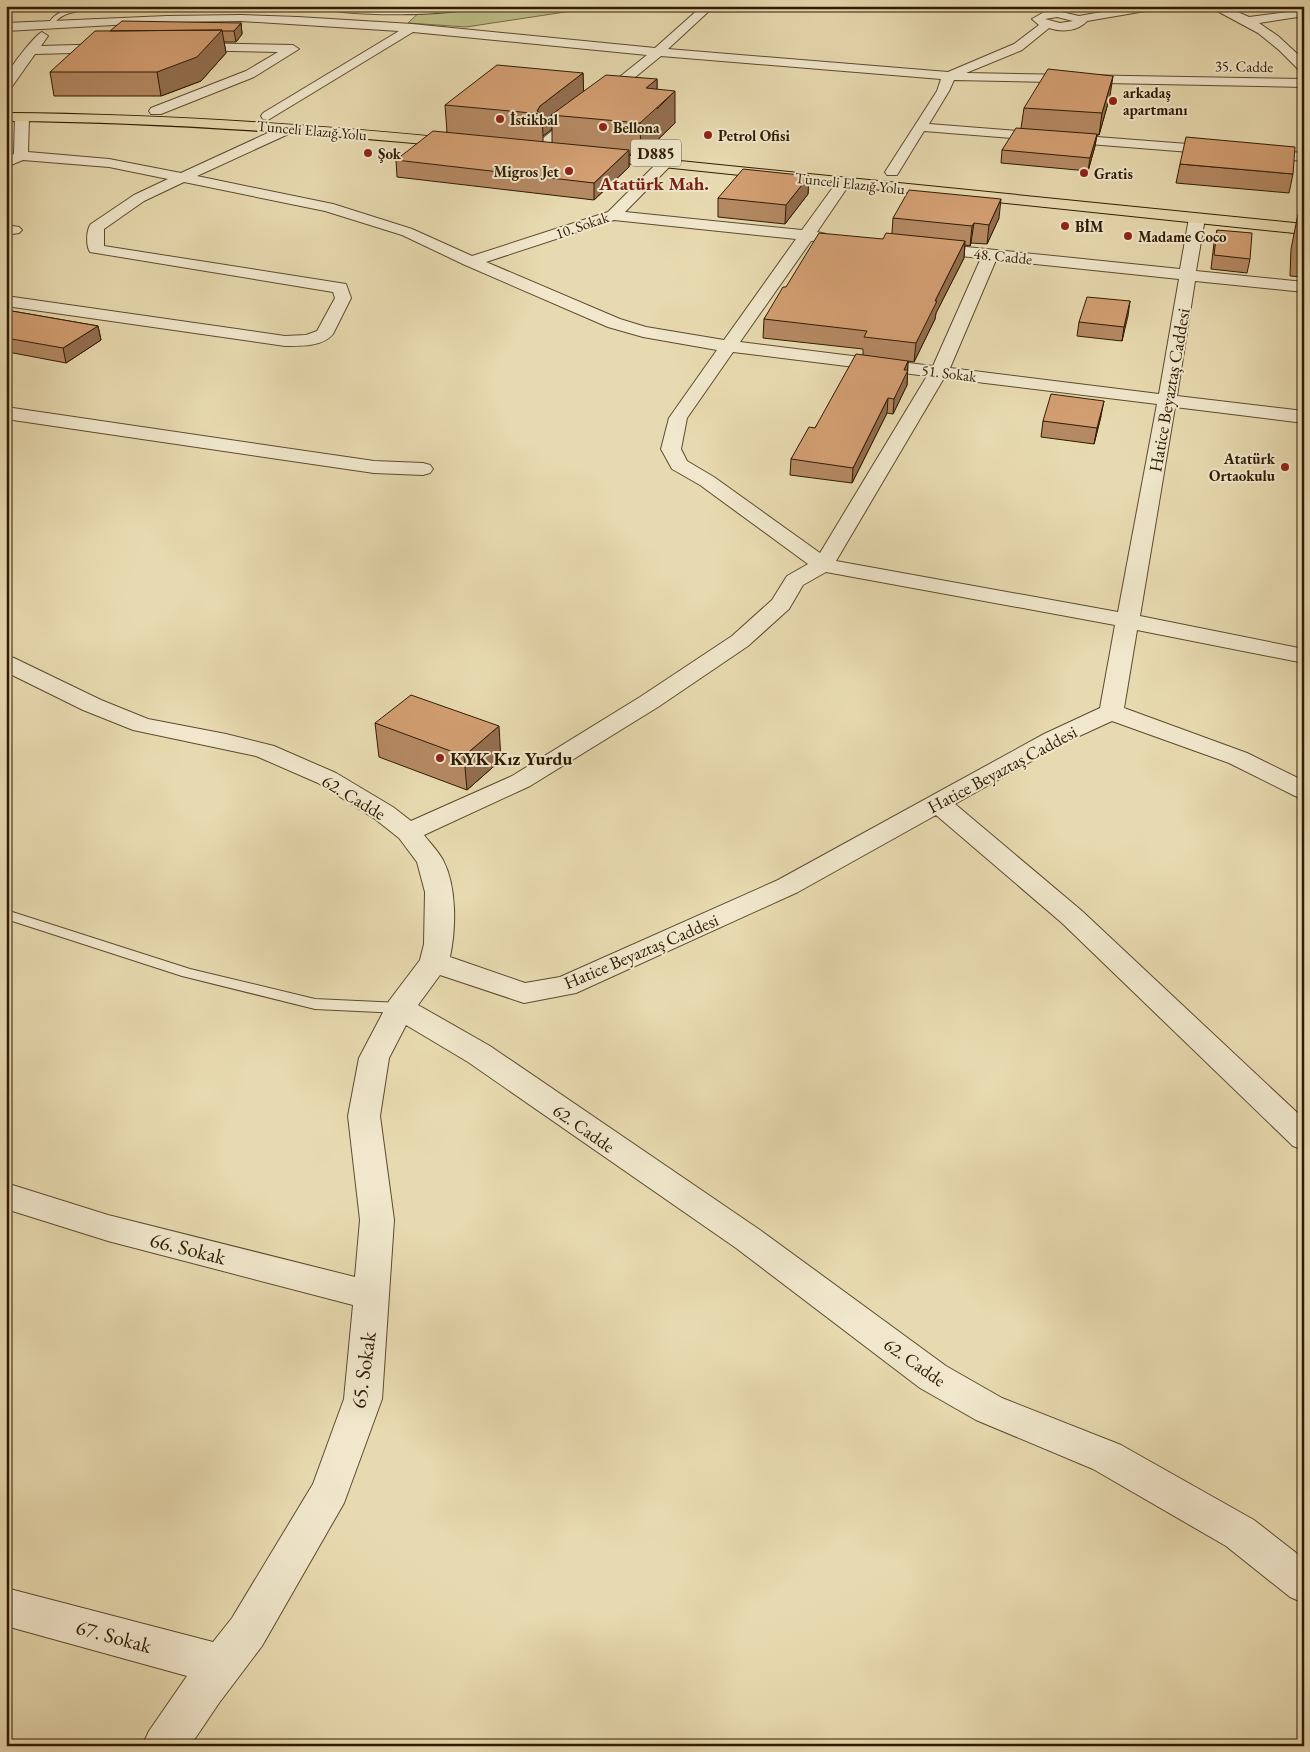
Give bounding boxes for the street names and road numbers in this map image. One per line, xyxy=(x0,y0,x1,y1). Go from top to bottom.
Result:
street label: 35. Cadde xyxy=(1215,56,1274,76)
street label: Tunceli Elazığ Yolu xyxy=(256,116,368,144)
road number: D885 xyxy=(631,140,681,167)
street label: Tunceli Elazığ Yolu xyxy=(794,168,906,198)
street label: 10. Sokak xyxy=(553,207,612,243)
street label: 48. Cadde xyxy=(973,243,1033,269)
street label: Hatice Beyaztaş Caddesi xyxy=(1143,306,1195,474)
street label: 51. Sokak xyxy=(921,360,978,386)
street label: Hatice Beyaztaş Caddesi xyxy=(923,720,1081,818)
street label: 62. Cadde xyxy=(318,769,390,825)
street label: Hatice Beyaztaş Caddesi xyxy=(560,908,722,994)
street label: 62. Cadde xyxy=(549,1098,619,1158)
street label: 66. Sokak xyxy=(147,1226,230,1271)
street label: 65. Sokak xyxy=(344,1329,382,1410)
street label: 62. Cadde xyxy=(880,1332,950,1392)
street label: 67. Sokak xyxy=(73,1613,156,1659)

